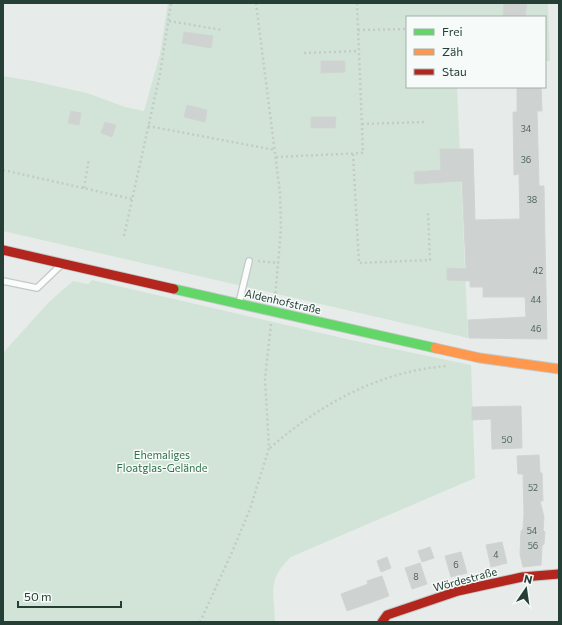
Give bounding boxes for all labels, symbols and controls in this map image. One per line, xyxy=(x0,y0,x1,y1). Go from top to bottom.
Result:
legend xyxy=(406,16,546,88)
text: Frei xyxy=(442,24,463,38)
text: Zäh xyxy=(442,44,463,58)
text: Stau xyxy=(442,64,467,78)
house number: 34 xyxy=(521,123,532,134)
house number: 36 xyxy=(521,154,531,165)
house number: 38 xyxy=(527,194,537,205)
house number: 42 xyxy=(533,265,543,276)
street label: Aldenhofstraße xyxy=(244,286,323,316)
house number: 44 xyxy=(531,294,542,305)
house number: 46 xyxy=(531,323,541,334)
house number: 50 xyxy=(501,434,513,445)
park label: Ehemaliges Floatglas-Gelände xyxy=(117,448,208,474)
house number: 52 xyxy=(528,482,538,493)
house number: 54 xyxy=(527,525,538,536)
house number: 56 xyxy=(528,540,538,551)
house number: 4 xyxy=(493,549,499,560)
house number: 6 xyxy=(453,559,459,570)
street label: Wördestraße xyxy=(432,564,498,594)
north arrow xyxy=(506,569,546,609)
house number: 8 xyxy=(413,571,419,582)
text: N xyxy=(523,572,534,586)
scale bar xyxy=(18,583,121,609)
text: 50 m xyxy=(24,589,52,603)

